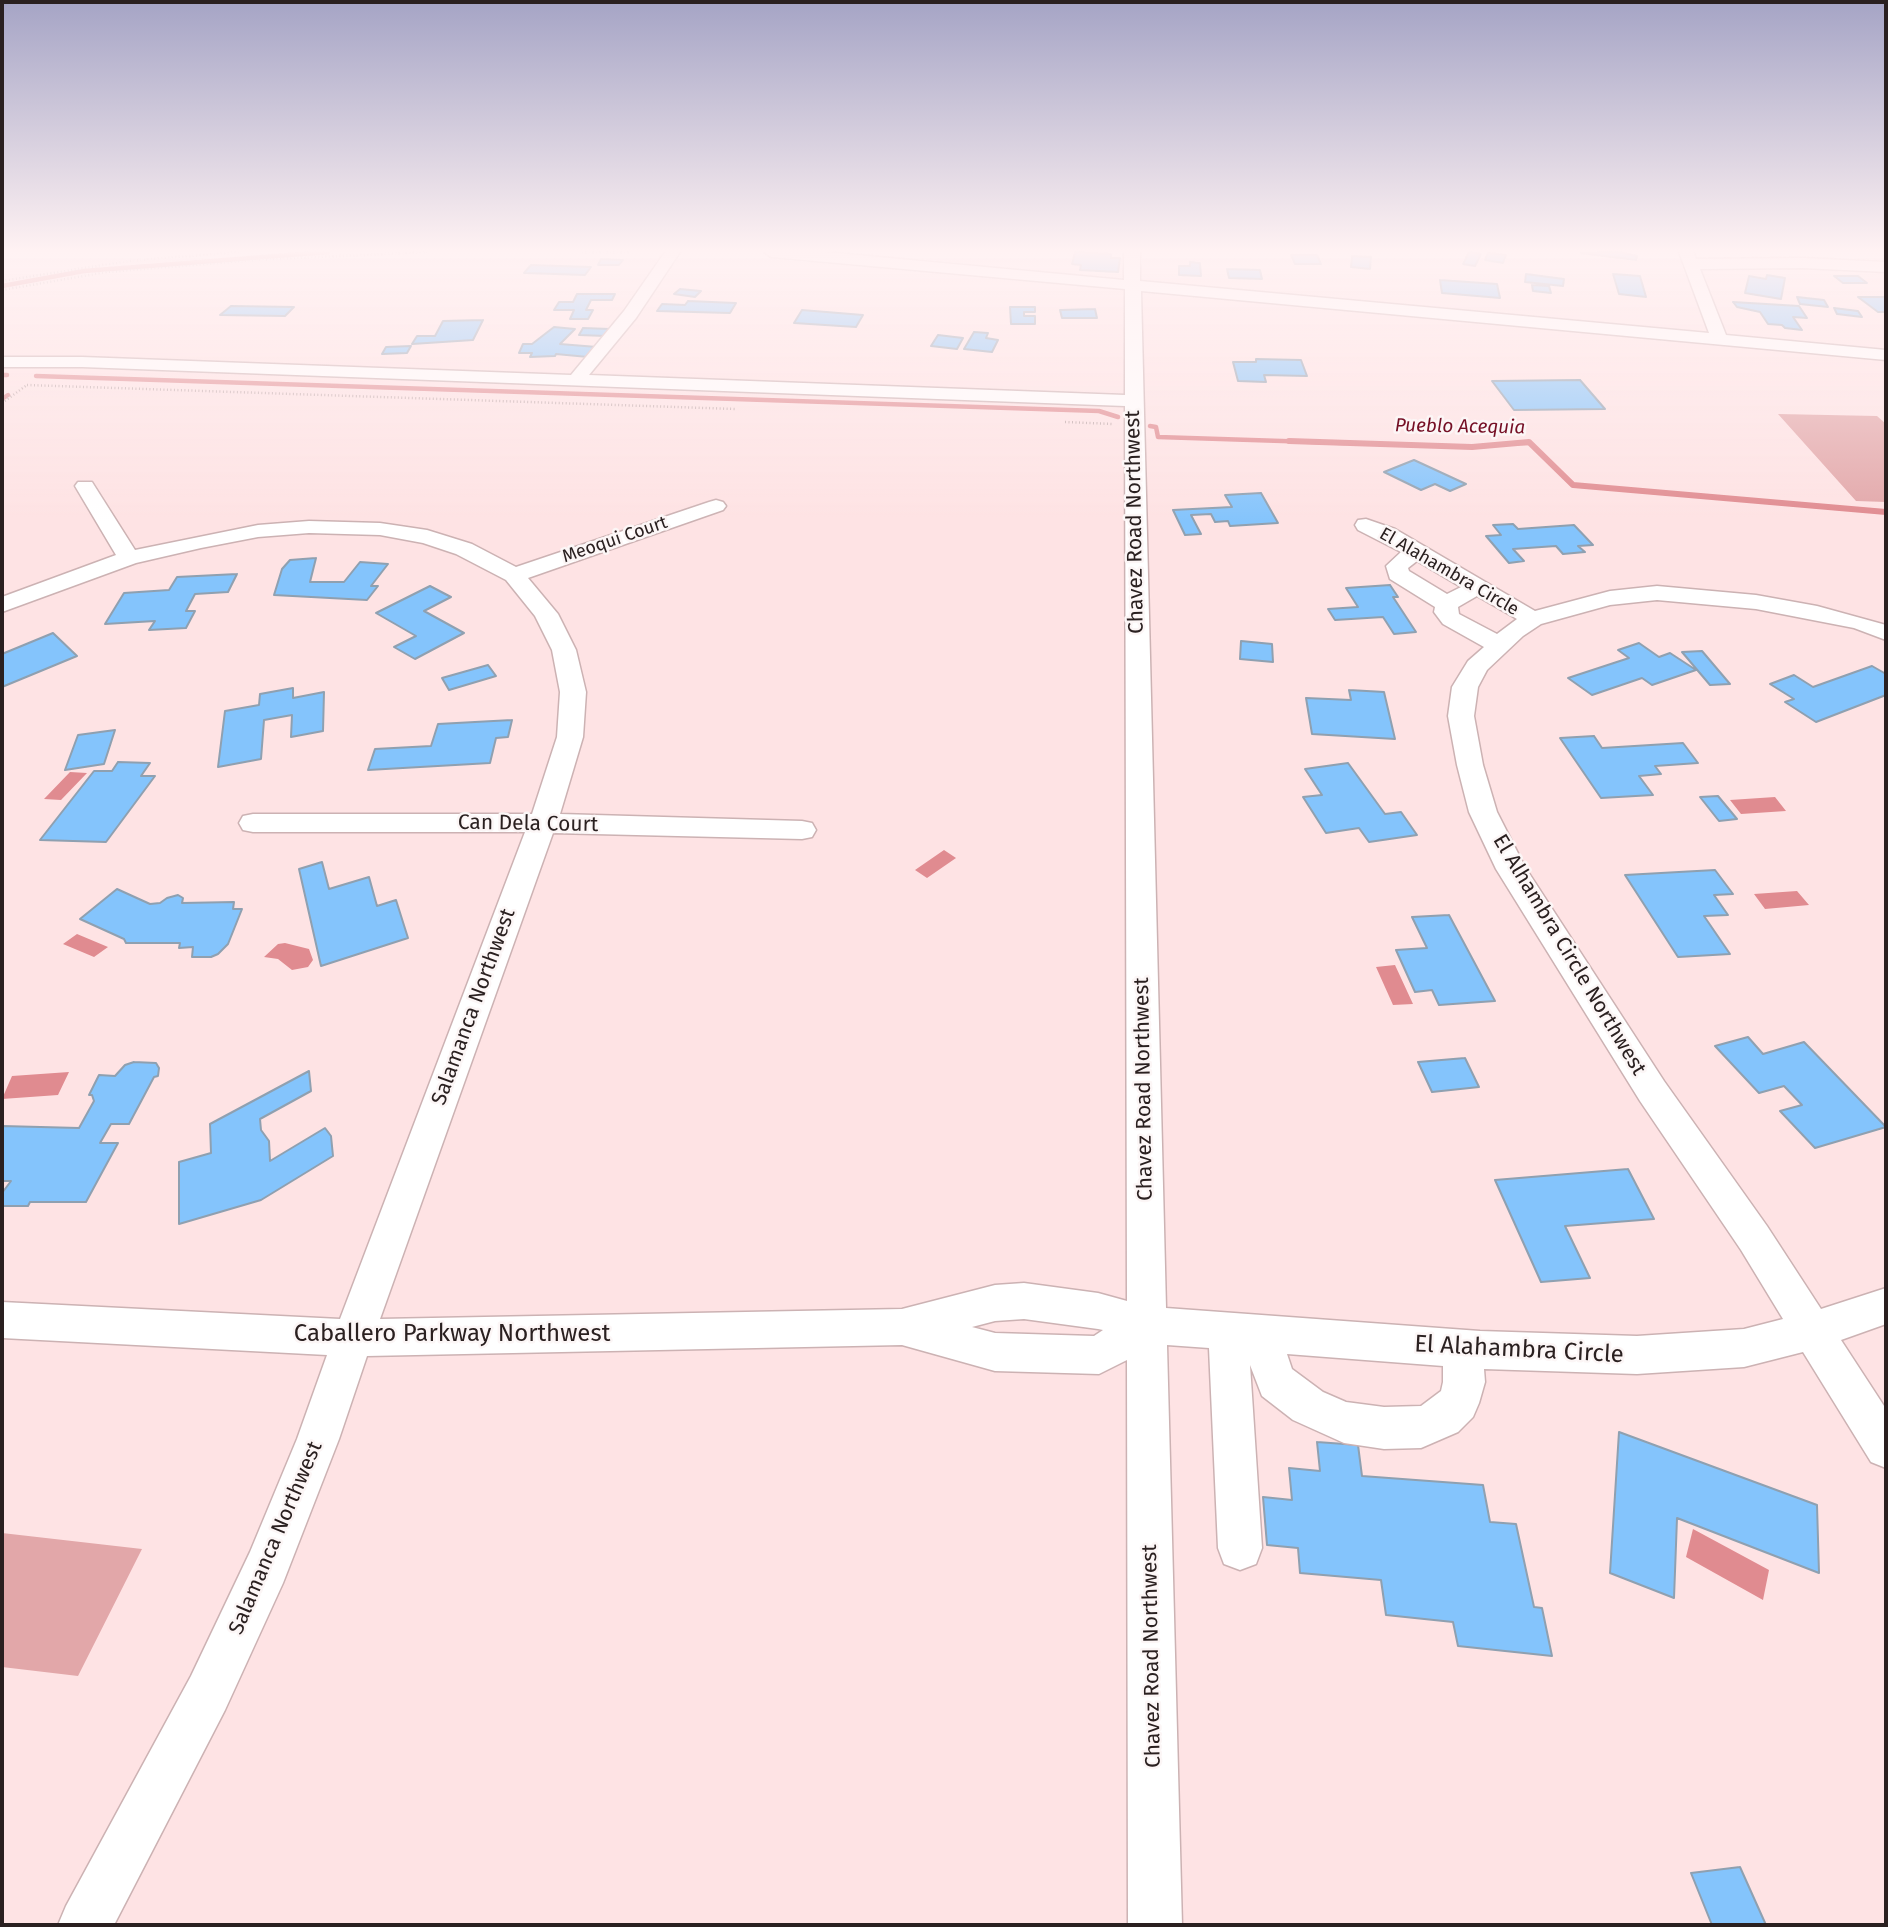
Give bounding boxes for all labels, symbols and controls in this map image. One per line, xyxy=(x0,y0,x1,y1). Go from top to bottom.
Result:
street label: Chavez Road Northwest xyxy=(1120,410,1150,634)
water label: Pueblo Acequia xyxy=(1395,414,1525,440)
street label: Meoqui Court xyxy=(560,512,670,568)
street label: El Alahambra Circle xyxy=(1375,523,1523,621)
street label: Can Dela Court xyxy=(458,810,598,838)
street label: El Alhambra Circle Northwest xyxy=(1487,830,1651,1080)
street label: Salamanca Northwest xyxy=(427,905,521,1109)
street label: Chavez Road Northwest xyxy=(1129,977,1159,1201)
street label: Caballero Parkway Northwest xyxy=(294,1320,610,1348)
street label: El Alahambra Circle xyxy=(1413,1330,1625,1370)
street label: Salamanca Northwest xyxy=(224,1438,328,1638)
street label: Chavez Road Northwest xyxy=(1137,1544,1167,1768)

